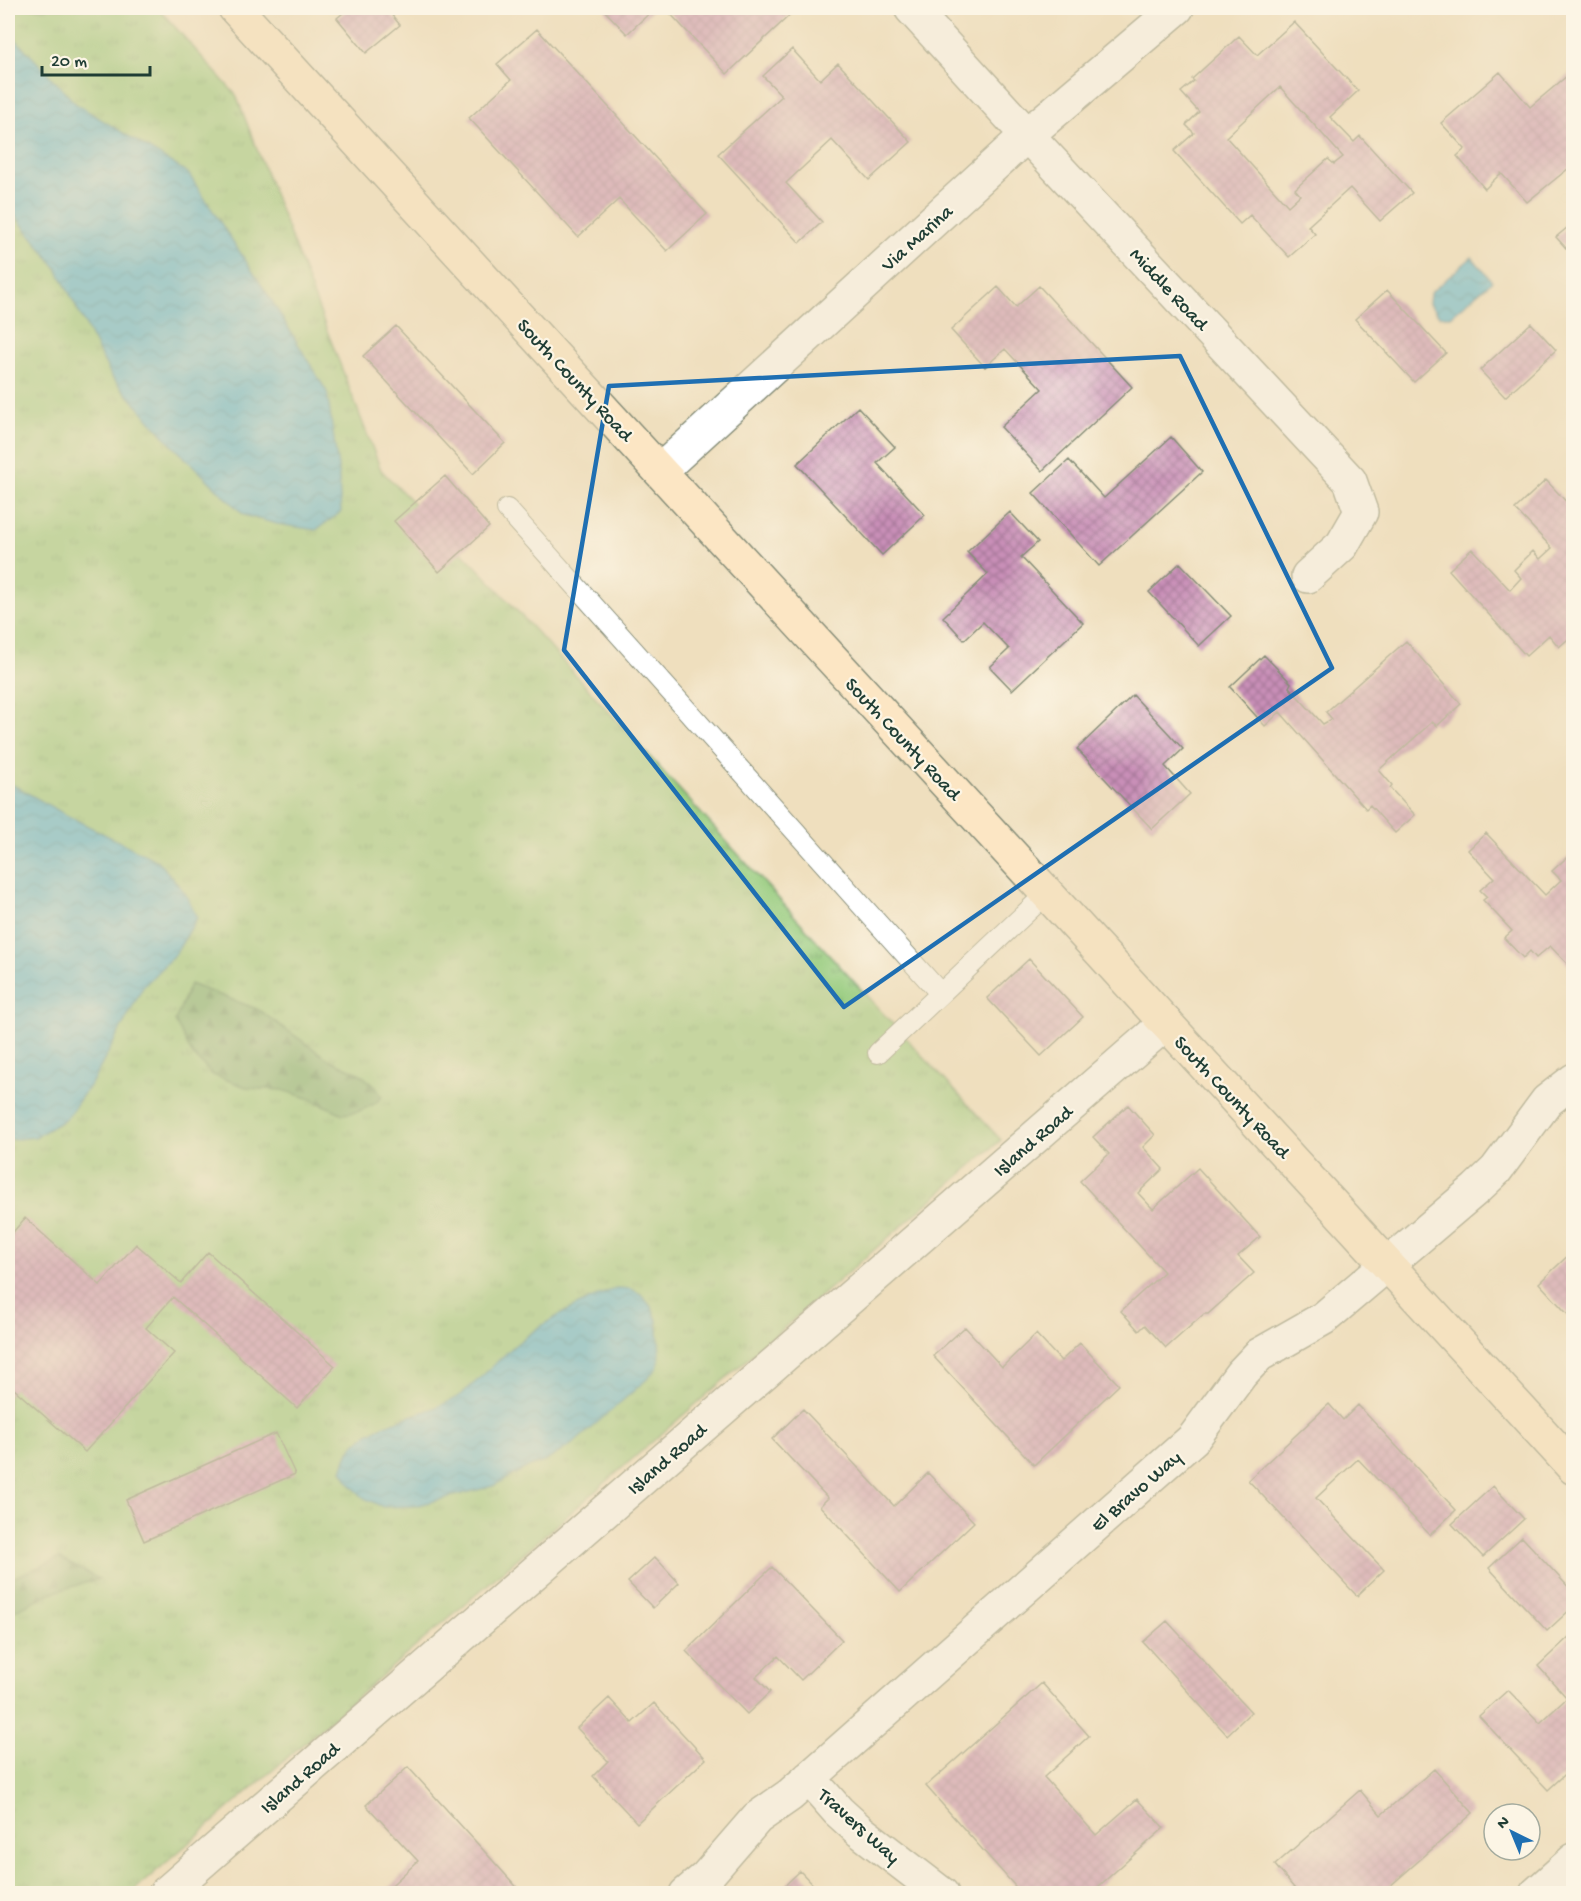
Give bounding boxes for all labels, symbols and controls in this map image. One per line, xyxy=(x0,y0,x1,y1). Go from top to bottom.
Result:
scale bar xyxy=(42,39,150,77)
text: 20 m xyxy=(51,52,87,73)
street label: Via Marina xyxy=(877,201,960,278)
street label: Middle Road xyxy=(1123,244,1213,338)
street label: South County Road xyxy=(511,315,638,449)
street label: South County Road xyxy=(839,674,966,808)
street label: South County Road xyxy=(1168,1032,1295,1166)
street label: Island Road xyxy=(990,1101,1080,1183)
street label: Island Road xyxy=(624,1419,714,1501)
street label: El Bravo Way xyxy=(1088,1447,1187,1538)
street label: Island Road xyxy=(257,1738,347,1820)
street label: Travers Way xyxy=(811,1784,903,1870)
north arrow xyxy=(1482,1802,1542,1862)
text: N xyxy=(1494,1813,1515,1834)

